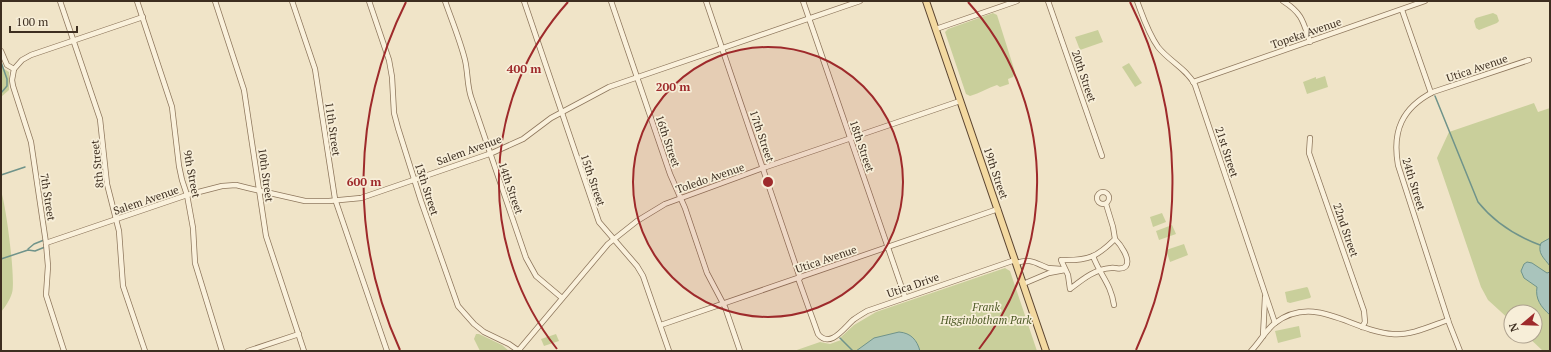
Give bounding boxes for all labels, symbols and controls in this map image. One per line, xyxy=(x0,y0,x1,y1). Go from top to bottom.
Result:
scale bar xyxy=(10,8,77,34)
text: 100 m xyxy=(16,14,49,29)
street label: Topeka Avenue xyxy=(1269,14,1344,52)
street label: 20th Street xyxy=(1069,48,1099,104)
street label: Utica Avenue xyxy=(1444,51,1510,85)
text: 400 m xyxy=(507,61,541,76)
text: 200 m xyxy=(656,79,690,94)
street label: 11th Street xyxy=(322,101,344,157)
street label: 17th Street xyxy=(747,108,777,164)
street label: 16th Street xyxy=(653,113,683,169)
street label: 18th Street xyxy=(847,118,877,174)
street label: 21st Street xyxy=(1212,125,1242,179)
street label: Salem Avenue xyxy=(435,132,504,168)
street label: 8th Street xyxy=(88,139,106,189)
street label: 19th Street xyxy=(981,145,1011,201)
street label: 10th Street xyxy=(255,147,277,203)
street label: 9th Street xyxy=(181,149,203,199)
street label: 15th Street xyxy=(578,152,608,208)
street label: 24th Street xyxy=(1399,156,1429,212)
street label: 14th Street xyxy=(496,160,526,216)
street label: Toledo Avenue xyxy=(674,160,747,196)
street label: 13th Street xyxy=(412,161,442,217)
street label: 7th Street xyxy=(37,172,59,222)
text: 600 m xyxy=(347,174,381,189)
centre of rings xyxy=(761,175,775,189)
street label: Salem Avenue xyxy=(111,182,181,218)
street label: 22nd Street xyxy=(1330,201,1362,259)
street label: Utica Avenue xyxy=(793,242,859,276)
street label: Utica Drive xyxy=(885,269,941,300)
park label: Frank Higginbotham Park xyxy=(939,300,1032,327)
north arrow xyxy=(1503,304,1543,344)
text: N xyxy=(1505,320,1522,333)

